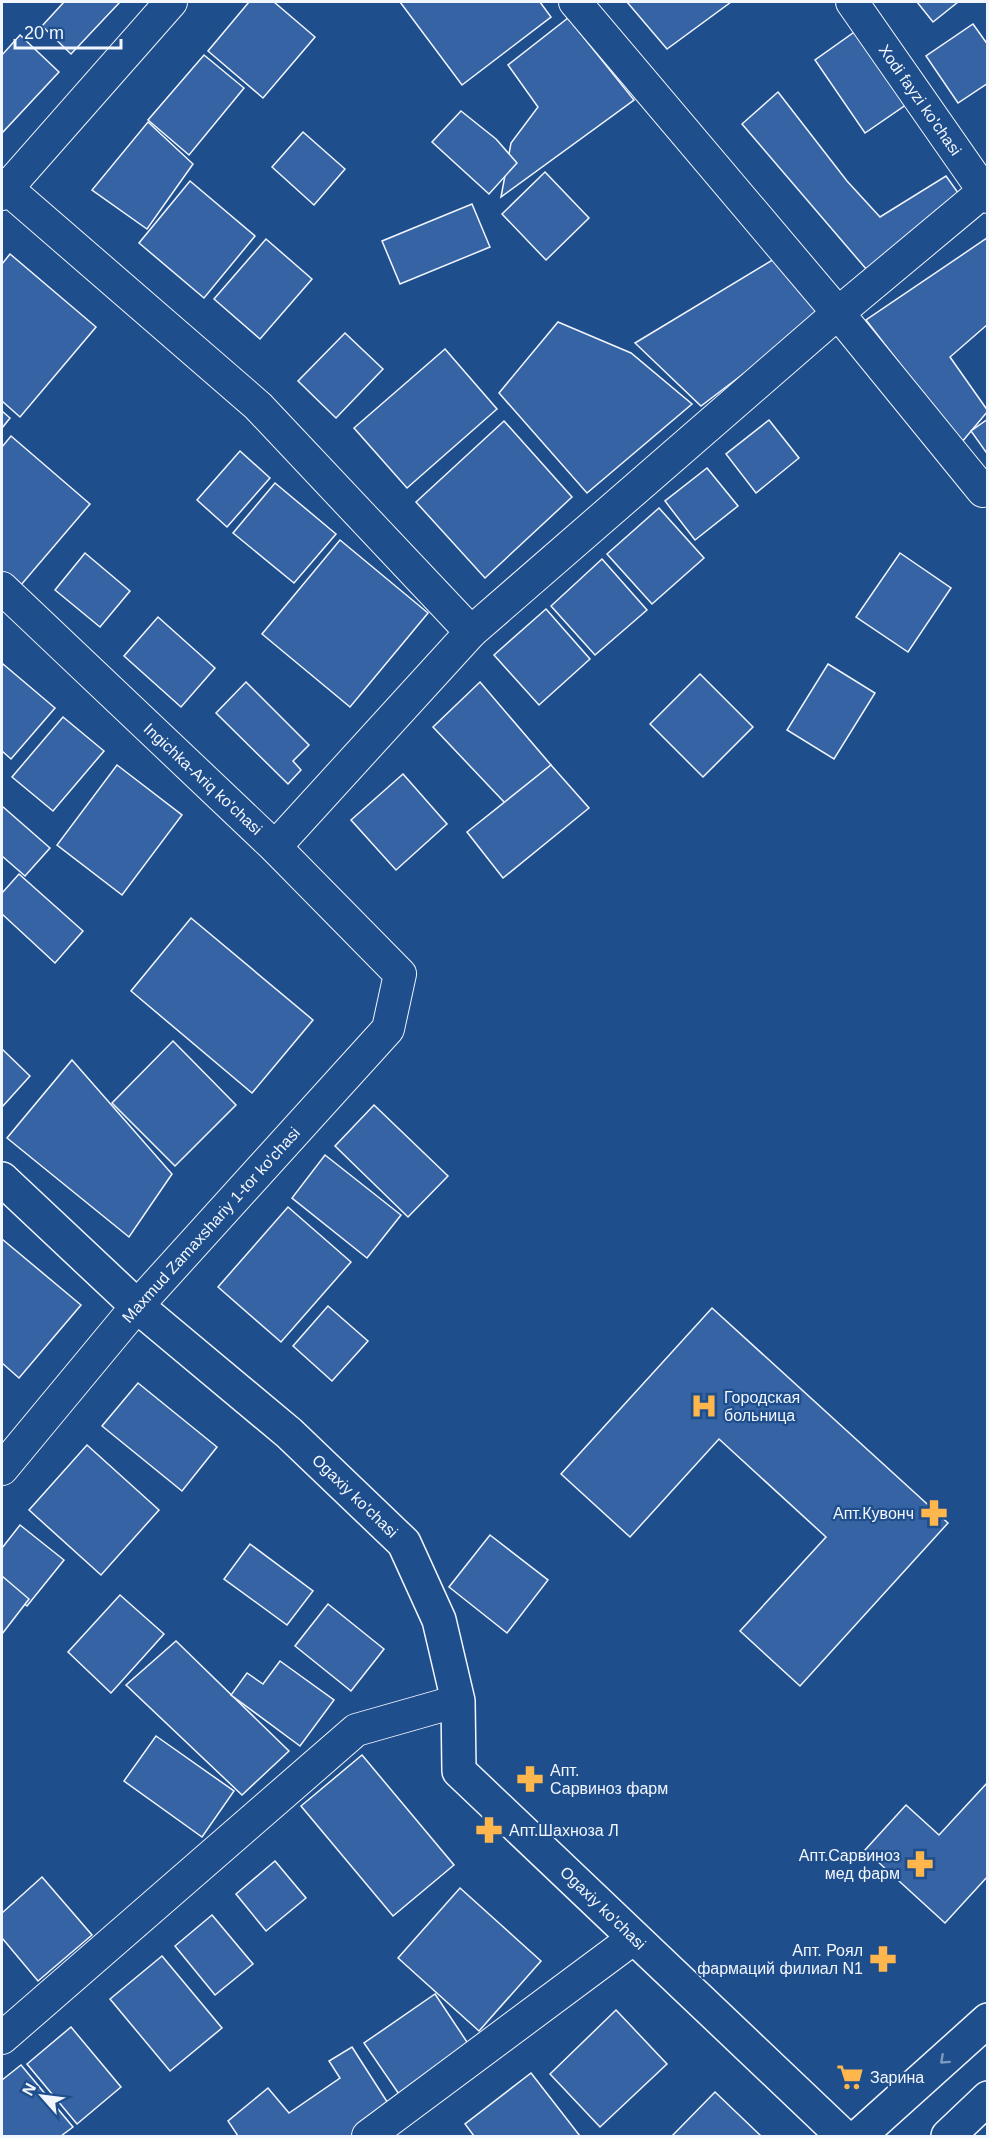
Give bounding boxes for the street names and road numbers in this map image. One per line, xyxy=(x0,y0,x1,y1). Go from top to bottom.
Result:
street label: Xodi fayzi ko'chasi xyxy=(875,41,965,159)
street label: Ingichka-Ariq ko'chasi xyxy=(140,720,266,838)
street label: Maxmud Zamaxshariy 1-tor ko'chasi xyxy=(119,1124,303,1326)
street label: Ogaxiy ko'chasi xyxy=(309,1451,401,1541)
street label: Ogaxiy ko'chasi xyxy=(557,1863,649,1953)

